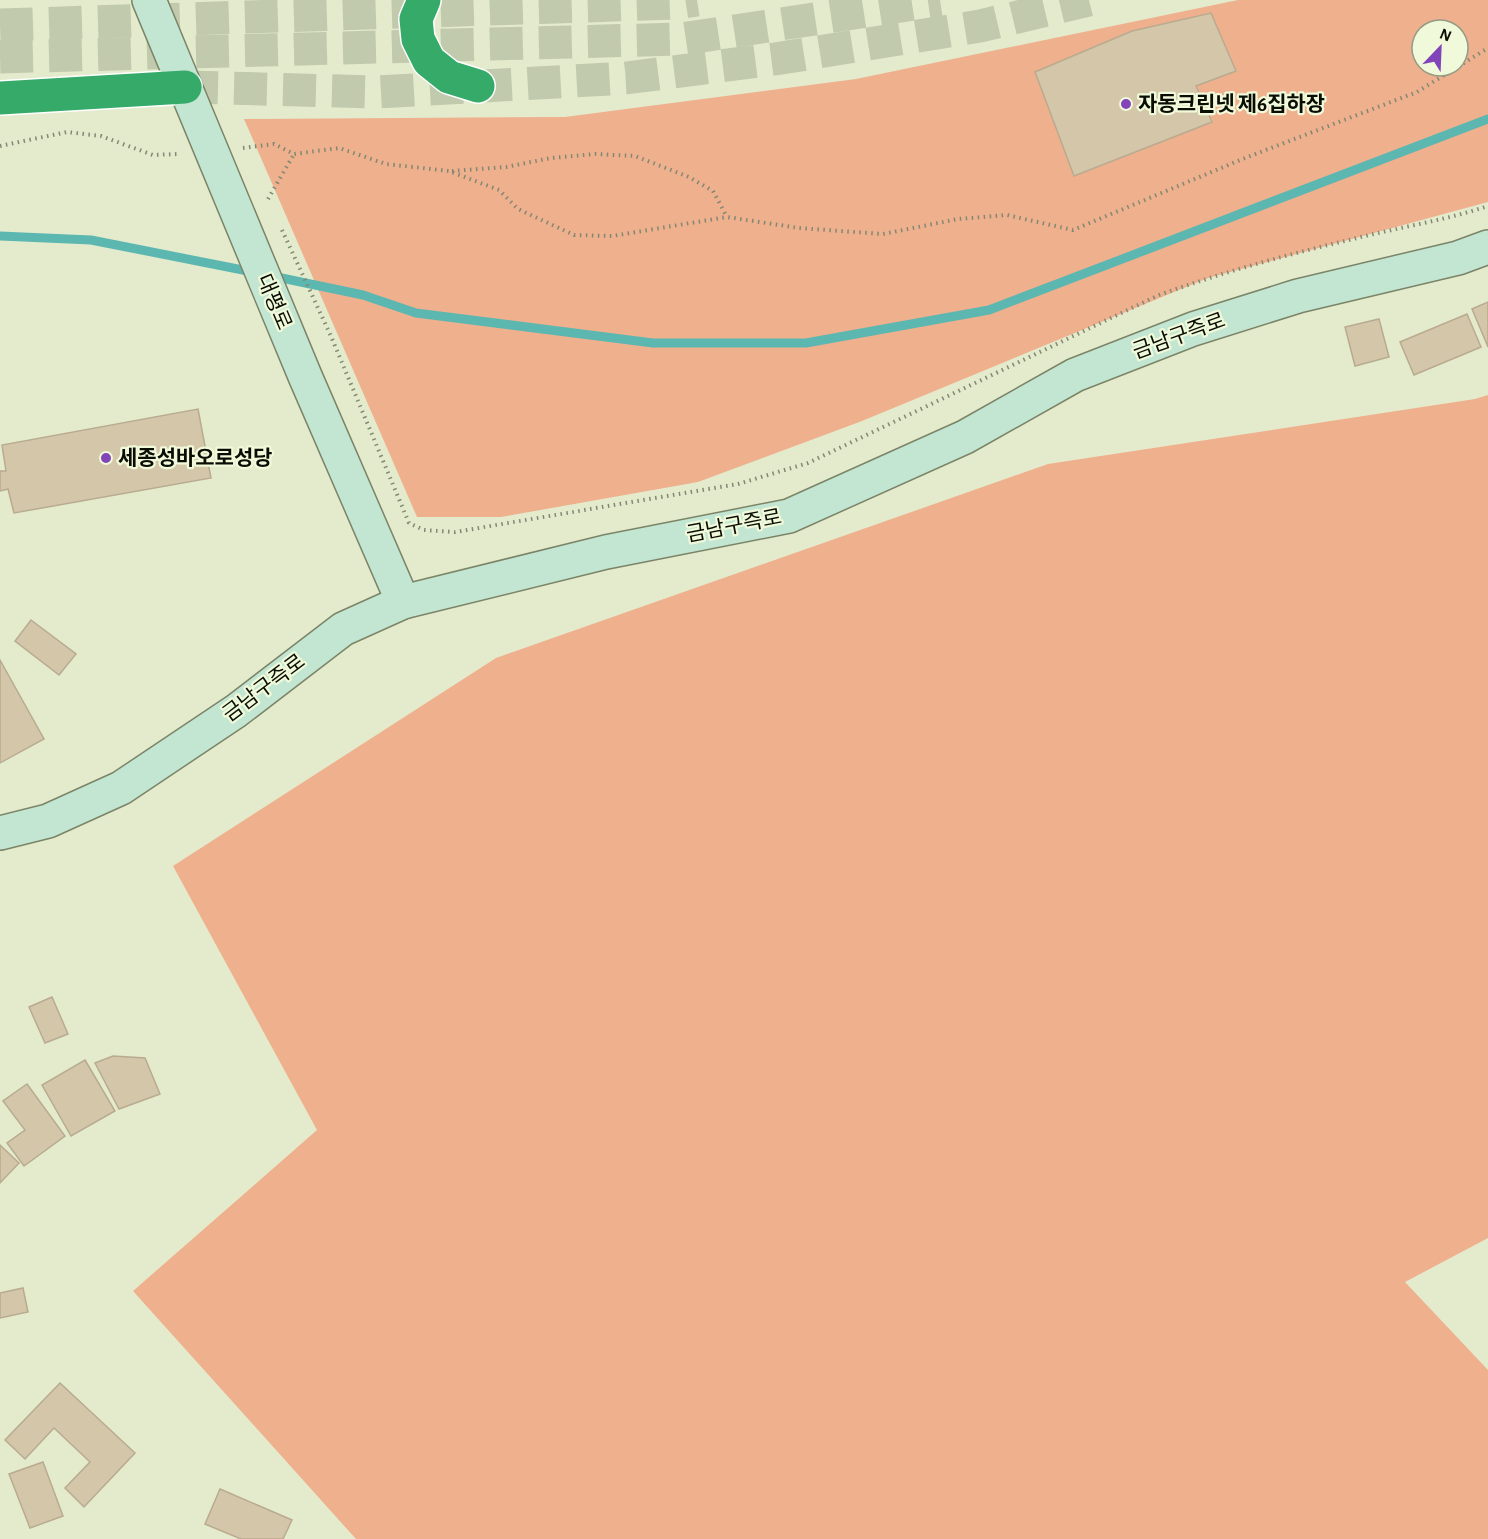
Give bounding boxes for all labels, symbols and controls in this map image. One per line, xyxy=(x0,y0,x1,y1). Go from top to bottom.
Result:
north arrow xyxy=(1410,18,1470,78)
text: N xyxy=(1437,26,1454,45)
place label: 자동크린넷 제6집하장 xyxy=(1138,93,1325,115)
marker: 자동크린넷 제6집하장 xyxy=(1119,97,1133,111)
street label: 대평로 xyxy=(253,271,296,333)
street label: 금남구즉로 xyxy=(1130,309,1228,362)
place label: 세종성바오로성당 xyxy=(118,447,273,469)
marker: 세종성바오로성당 xyxy=(99,451,113,465)
street label: 금남구즉로 xyxy=(684,505,783,546)
street label: 금남구즉로 xyxy=(219,650,309,725)

